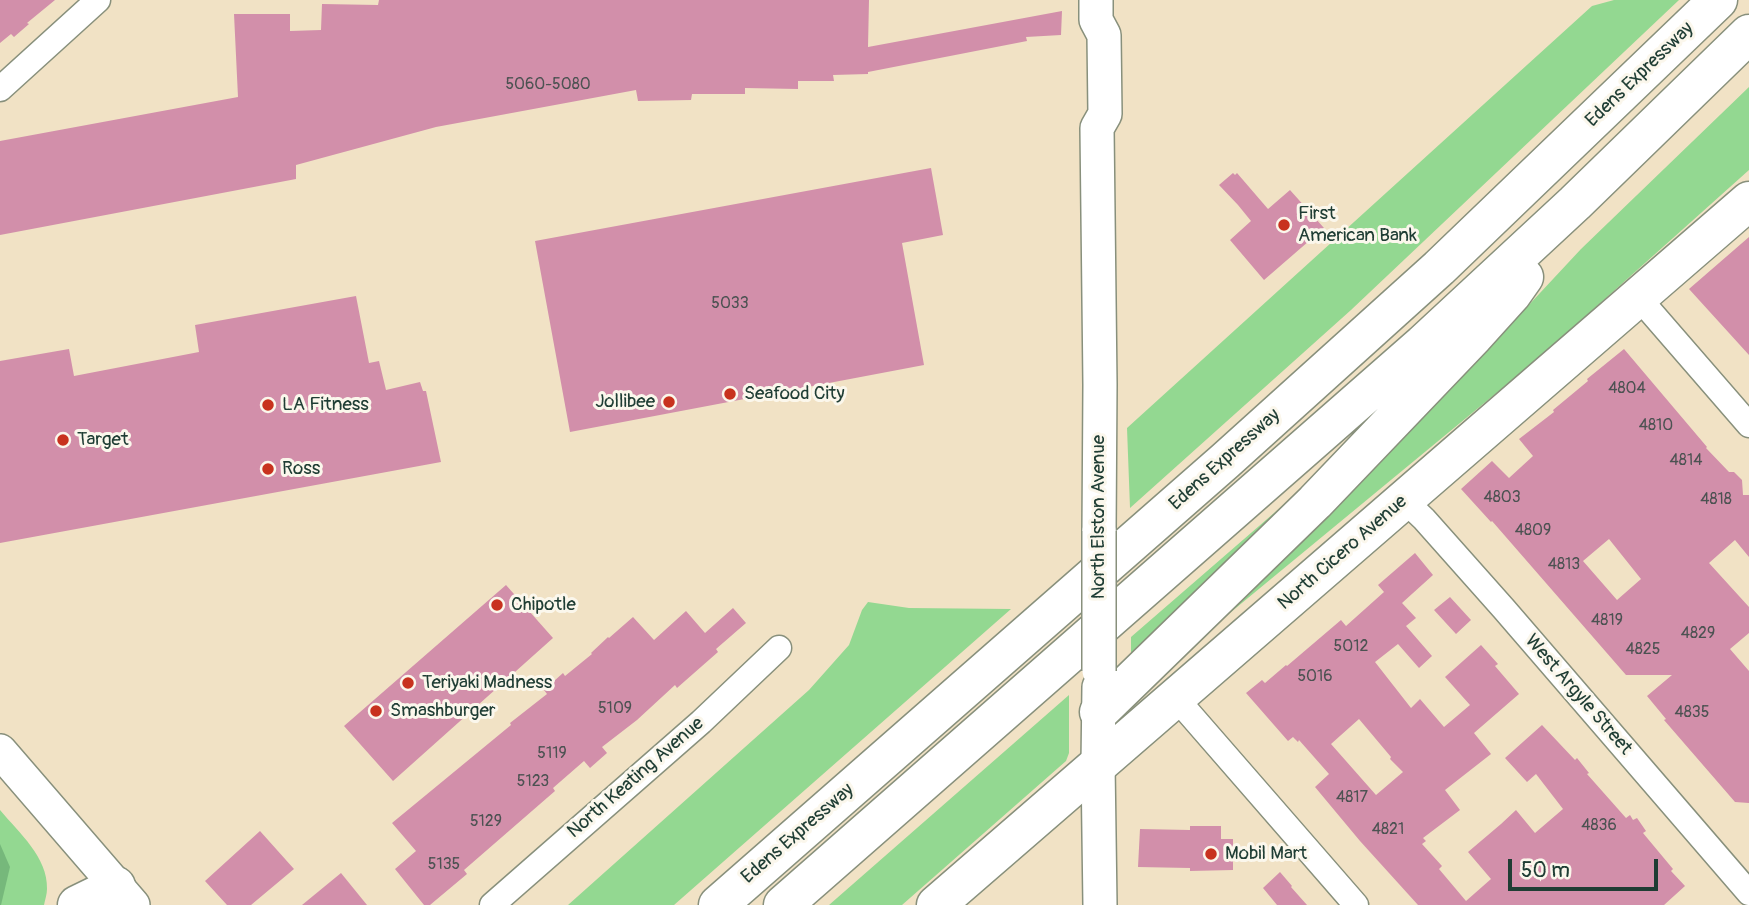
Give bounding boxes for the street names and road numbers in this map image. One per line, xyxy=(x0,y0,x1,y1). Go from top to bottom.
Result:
street label: Edens Expressway xyxy=(1581,18,1699,132)
street label: Edens Expressway xyxy=(1165,404,1285,516)
street label: North Elston Avenue xyxy=(1088,435,1110,599)
street label: North Cicero Avenue xyxy=(1274,491,1412,615)
street label: West Argyle Street xyxy=(1519,630,1637,760)
street label: North Keating Avenue xyxy=(563,713,709,843)
street label: Edens Expressway xyxy=(737,779,859,889)

